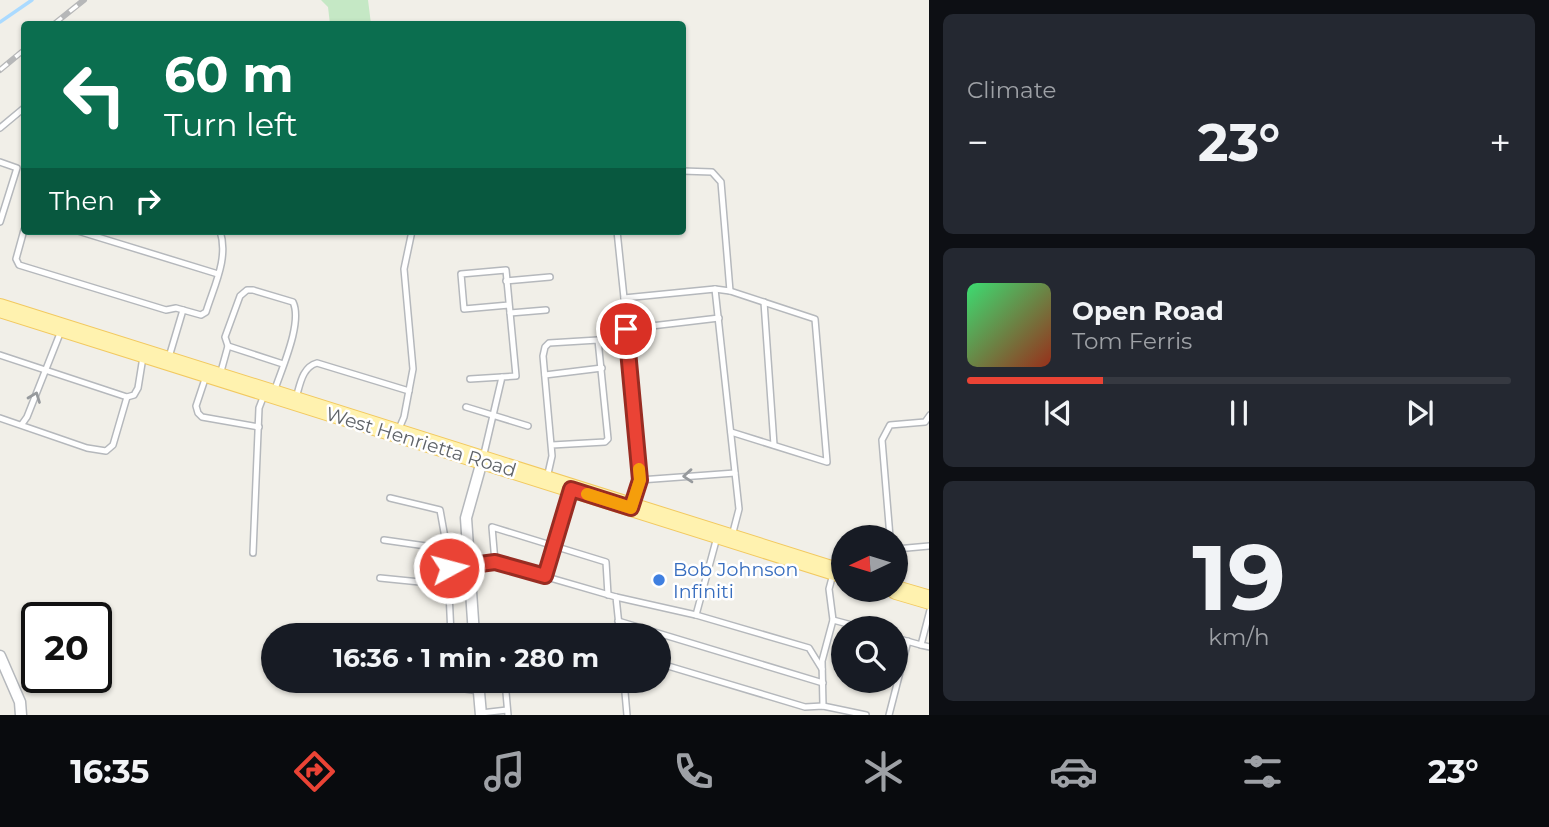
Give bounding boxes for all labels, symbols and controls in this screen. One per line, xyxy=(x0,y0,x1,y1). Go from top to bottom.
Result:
text: 60 m xyxy=(164,45,294,104)
icon: left xyxy=(49,49,140,140)
text: Climate xyxy=(967,76,1056,104)
text: Turn left xyxy=(164,105,298,144)
text: 23° xyxy=(1198,111,1280,174)
text: − xyxy=(967,119,989,166)
text: + xyxy=(1489,119,1511,166)
icon: right xyxy=(129,182,167,220)
text: Then xyxy=(49,185,115,217)
text: Open Road xyxy=(1072,295,1224,327)
pin xyxy=(596,299,656,359)
icon: arrive xyxy=(607,310,645,348)
text: Tom Ferris xyxy=(1072,327,1192,355)
one-way arrow xyxy=(27,391,41,403)
icon: previous xyxy=(1039,394,1077,432)
icon: pause xyxy=(1220,394,1258,432)
icon: next xyxy=(1401,394,1439,432)
street label: West Henrietta Road xyxy=(323,402,519,482)
one-way arrow xyxy=(682,468,693,483)
text: 19 xyxy=(1192,522,1286,633)
north arrow xyxy=(831,525,908,602)
map controls xyxy=(831,525,908,693)
position arrow xyxy=(412,531,486,605)
place label: Bob Johnson Infiniti xyxy=(673,558,798,603)
marker: Bob Johnson Infiniti xyxy=(651,572,667,588)
speed limit sign: 20 xyxy=(21,602,112,693)
button: search xyxy=(831,616,908,693)
text: km/h xyxy=(1208,623,1270,651)
text: 16:36 · 1 min · 280 m xyxy=(333,642,599,674)
icon: directions xyxy=(290,747,339,796)
icon: music xyxy=(480,747,529,796)
icon: phone xyxy=(669,747,718,796)
icon: climate xyxy=(859,747,908,796)
icon: car xyxy=(1049,747,1098,796)
icon: filters xyxy=(1238,747,1287,796)
text: 16:35 xyxy=(70,752,149,791)
text: 23° xyxy=(1428,752,1479,791)

